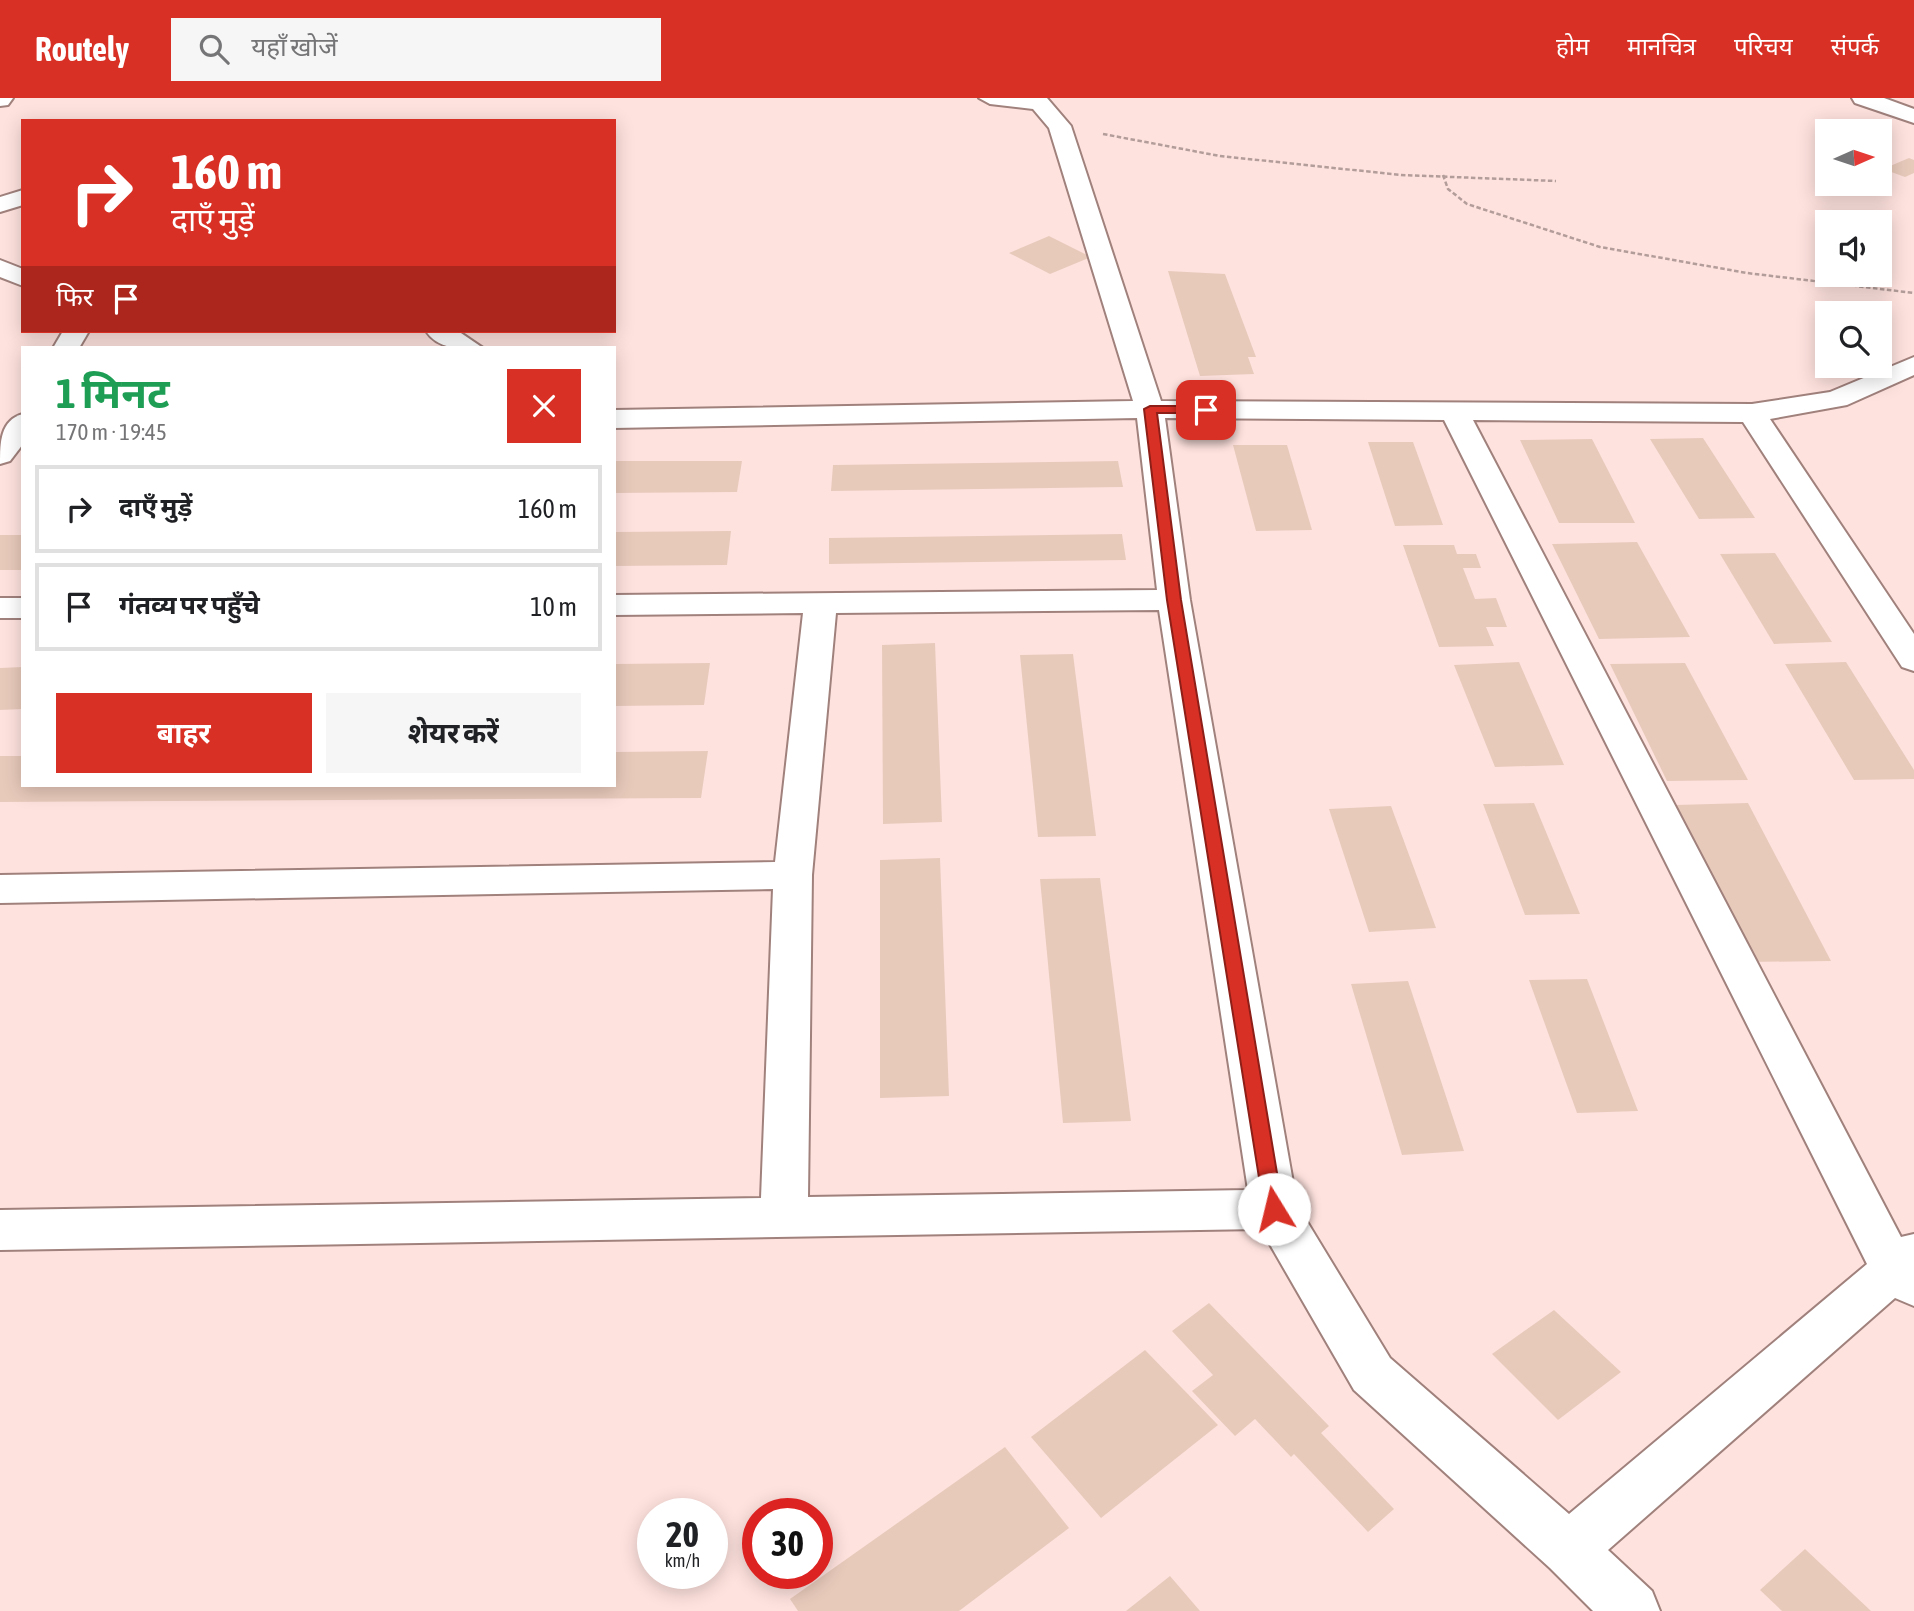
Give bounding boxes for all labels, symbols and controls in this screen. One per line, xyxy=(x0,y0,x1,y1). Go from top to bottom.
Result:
search box xyxy=(171,18,661,81)
text: Routely xyxy=(35,30,129,68)
icon: search xyxy=(195,30,233,68)
text: यहाँ खोजें xyxy=(251,32,338,62)
text: होम xyxy=(1556,33,1589,60)
text: मानचित्र xyxy=(1627,33,1696,60)
text: परिचय xyxy=(1734,33,1793,60)
text: संपर्क xyxy=(1831,33,1879,60)
north arrow xyxy=(1815,119,1892,196)
map controls xyxy=(1815,119,1892,378)
text: 160 m xyxy=(171,143,282,199)
icon: right xyxy=(56,147,147,238)
text: दाएँ मुड़ें xyxy=(171,201,255,238)
button: sound xyxy=(1815,210,1892,287)
icon: arrive xyxy=(107,280,145,318)
text: फिर xyxy=(56,282,93,312)
button: search xyxy=(1815,301,1892,378)
text: 1 मिनट xyxy=(56,369,170,417)
button: close xyxy=(507,369,581,443)
pin xyxy=(1176,380,1236,440)
icon: arrive xyxy=(1187,391,1225,429)
text: 170 m · 19:45 xyxy=(56,419,167,445)
icon: right xyxy=(60,490,98,528)
text: दाएँ मुड़ें xyxy=(119,492,192,522)
text: 160 m xyxy=(518,494,577,524)
icon: arrive xyxy=(60,588,98,626)
text: गंतव्य पर पहुँचे xyxy=(119,590,260,620)
text: 10 m xyxy=(530,592,577,622)
button: बाहर xyxy=(56,693,312,773)
button: शेयर करें xyxy=(326,693,581,773)
position arrow xyxy=(1237,1172,1311,1246)
speed limit sign: 30 xyxy=(742,1498,833,1589)
text: 20 xyxy=(666,1514,699,1554)
text: km/h xyxy=(665,1550,700,1571)

